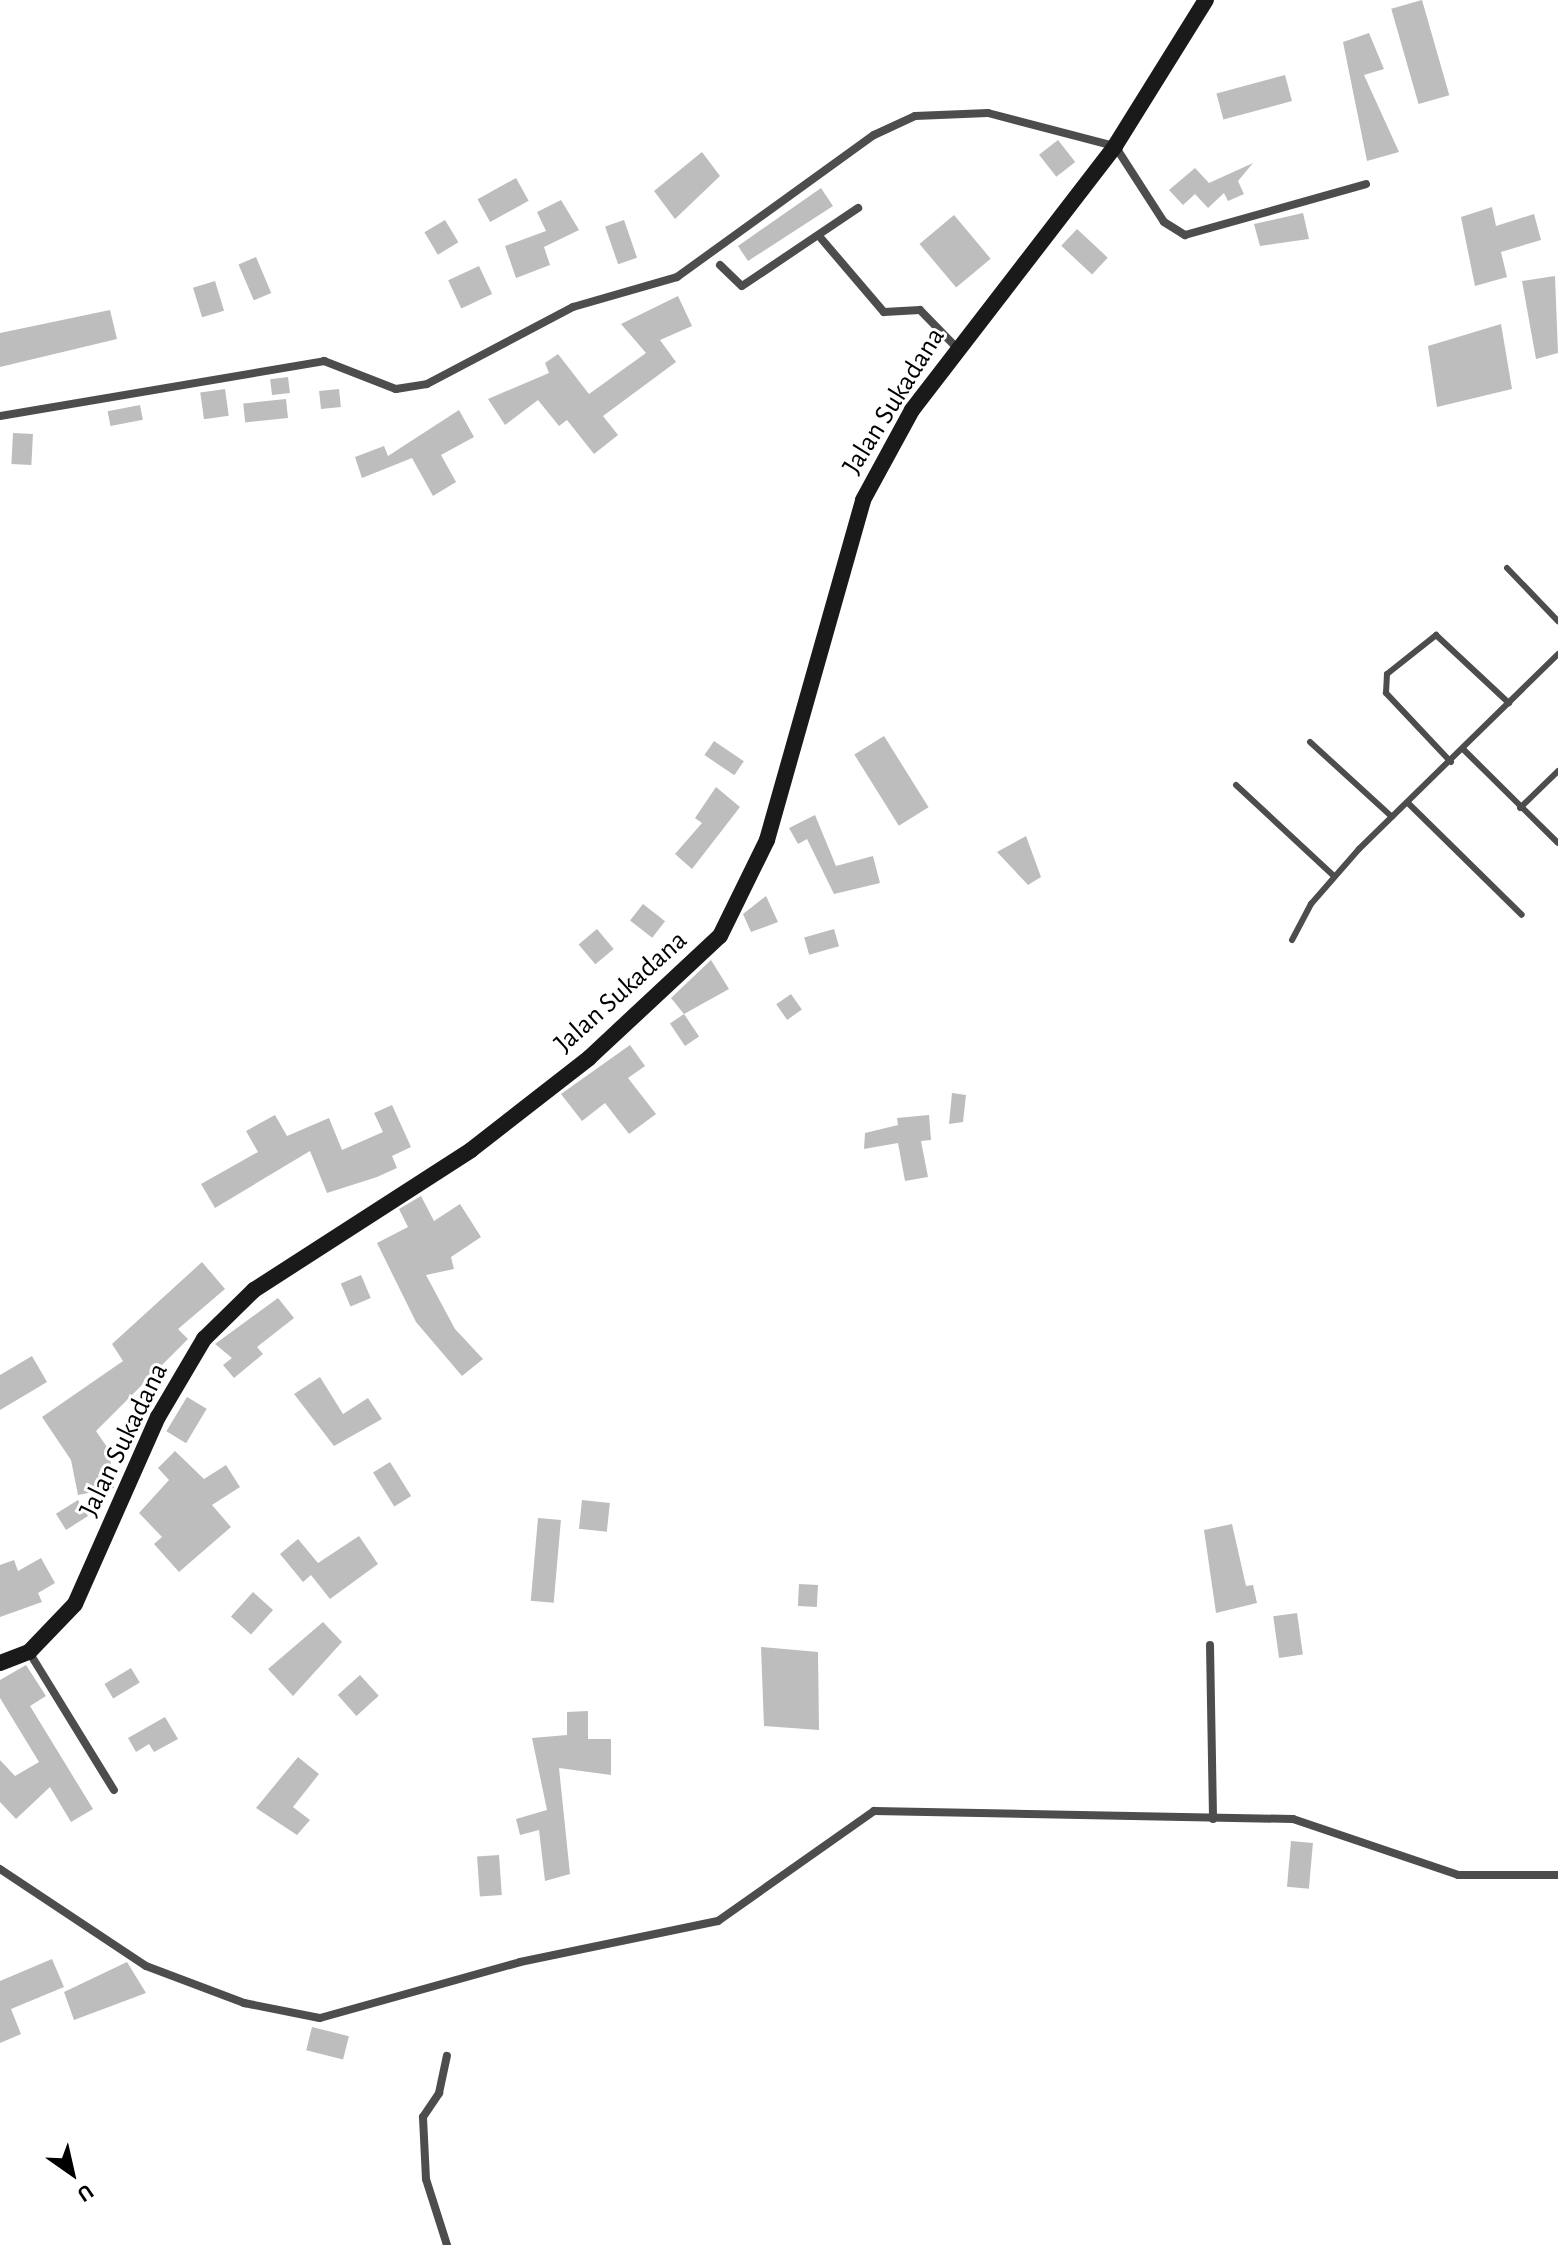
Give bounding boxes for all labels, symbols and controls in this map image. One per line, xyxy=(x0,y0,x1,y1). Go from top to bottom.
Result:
street label: Jalan Sukadana xyxy=(836,321,952,481)
street label: Jalan Sukadana xyxy=(548,924,694,1060)
street label: Jalan Sukadana xyxy=(72,1358,176,1522)
north arrow xyxy=(32,2133,112,2213)
text: U xyxy=(73,2180,97,2206)

